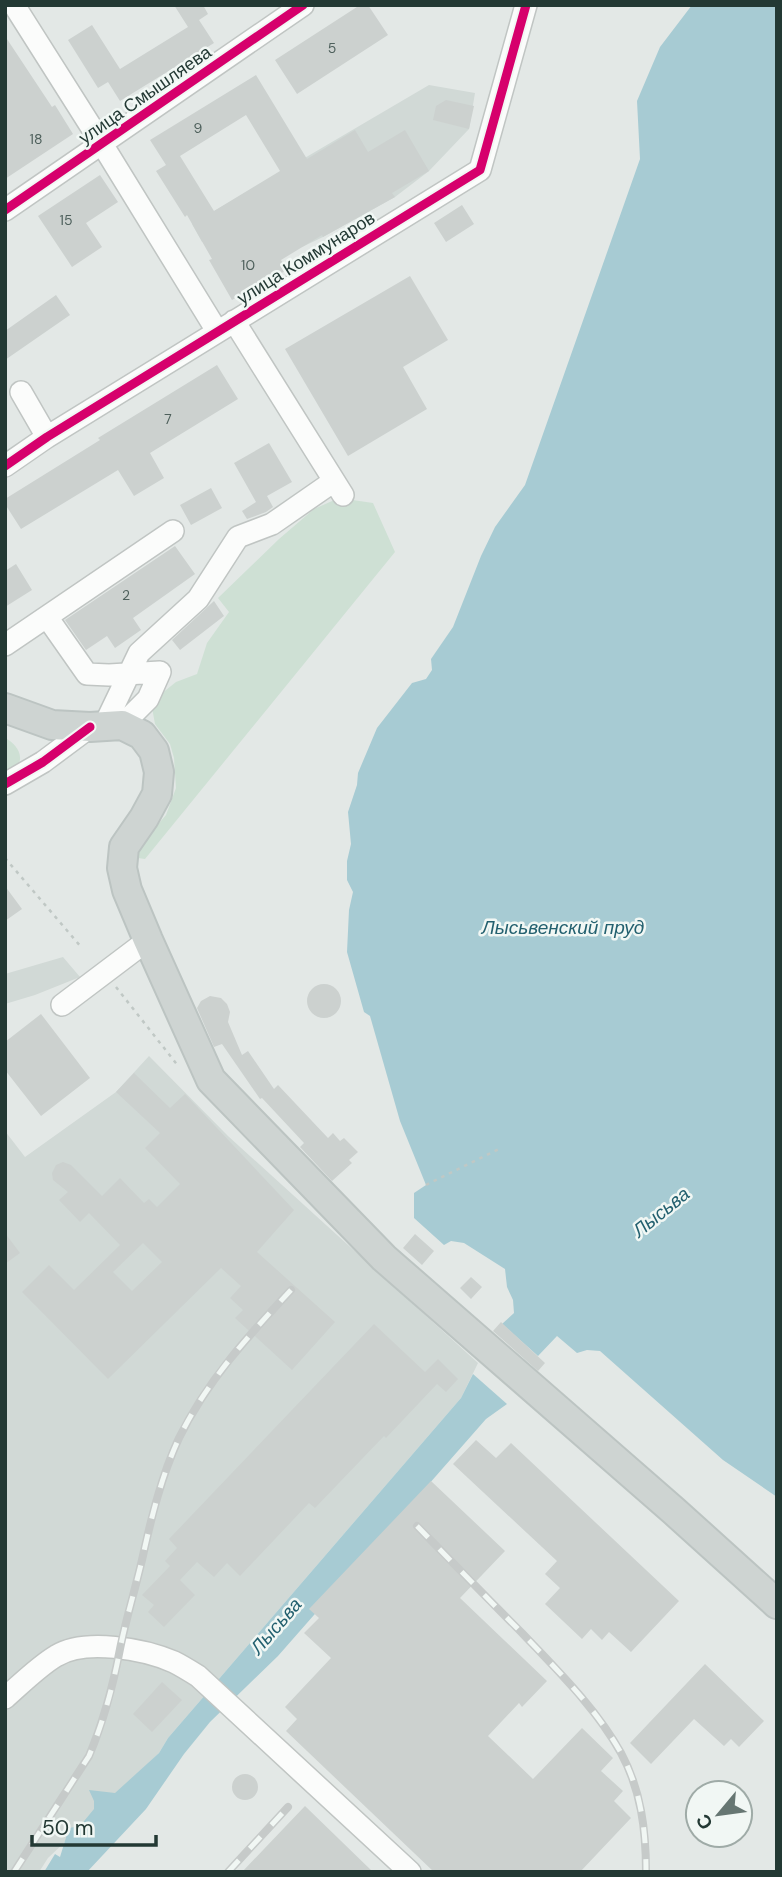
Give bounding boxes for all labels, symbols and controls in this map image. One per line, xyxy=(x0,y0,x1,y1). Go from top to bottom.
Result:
house number: 5 xyxy=(328,39,336,57)
street label: улица Смышляева xyxy=(74,40,217,150)
house number: 9 xyxy=(194,119,203,137)
house number: 18 xyxy=(30,130,42,148)
street label: улица Коммунаров xyxy=(233,206,379,310)
house number: 15 xyxy=(60,211,72,229)
house number: 10 xyxy=(241,256,255,274)
house number: 7 xyxy=(164,410,172,428)
house number: 2 xyxy=(122,586,130,604)
water label: Лысьвенский пруд xyxy=(480,915,644,940)
water label: Лысьва xyxy=(626,1181,695,1244)
water label: Лысьва xyxy=(243,1593,307,1661)
north arrow xyxy=(684,1779,754,1849)
scale bar xyxy=(32,1804,156,1848)
text: С xyxy=(690,1810,719,1834)
text: 50 m xyxy=(42,1814,93,1842)

